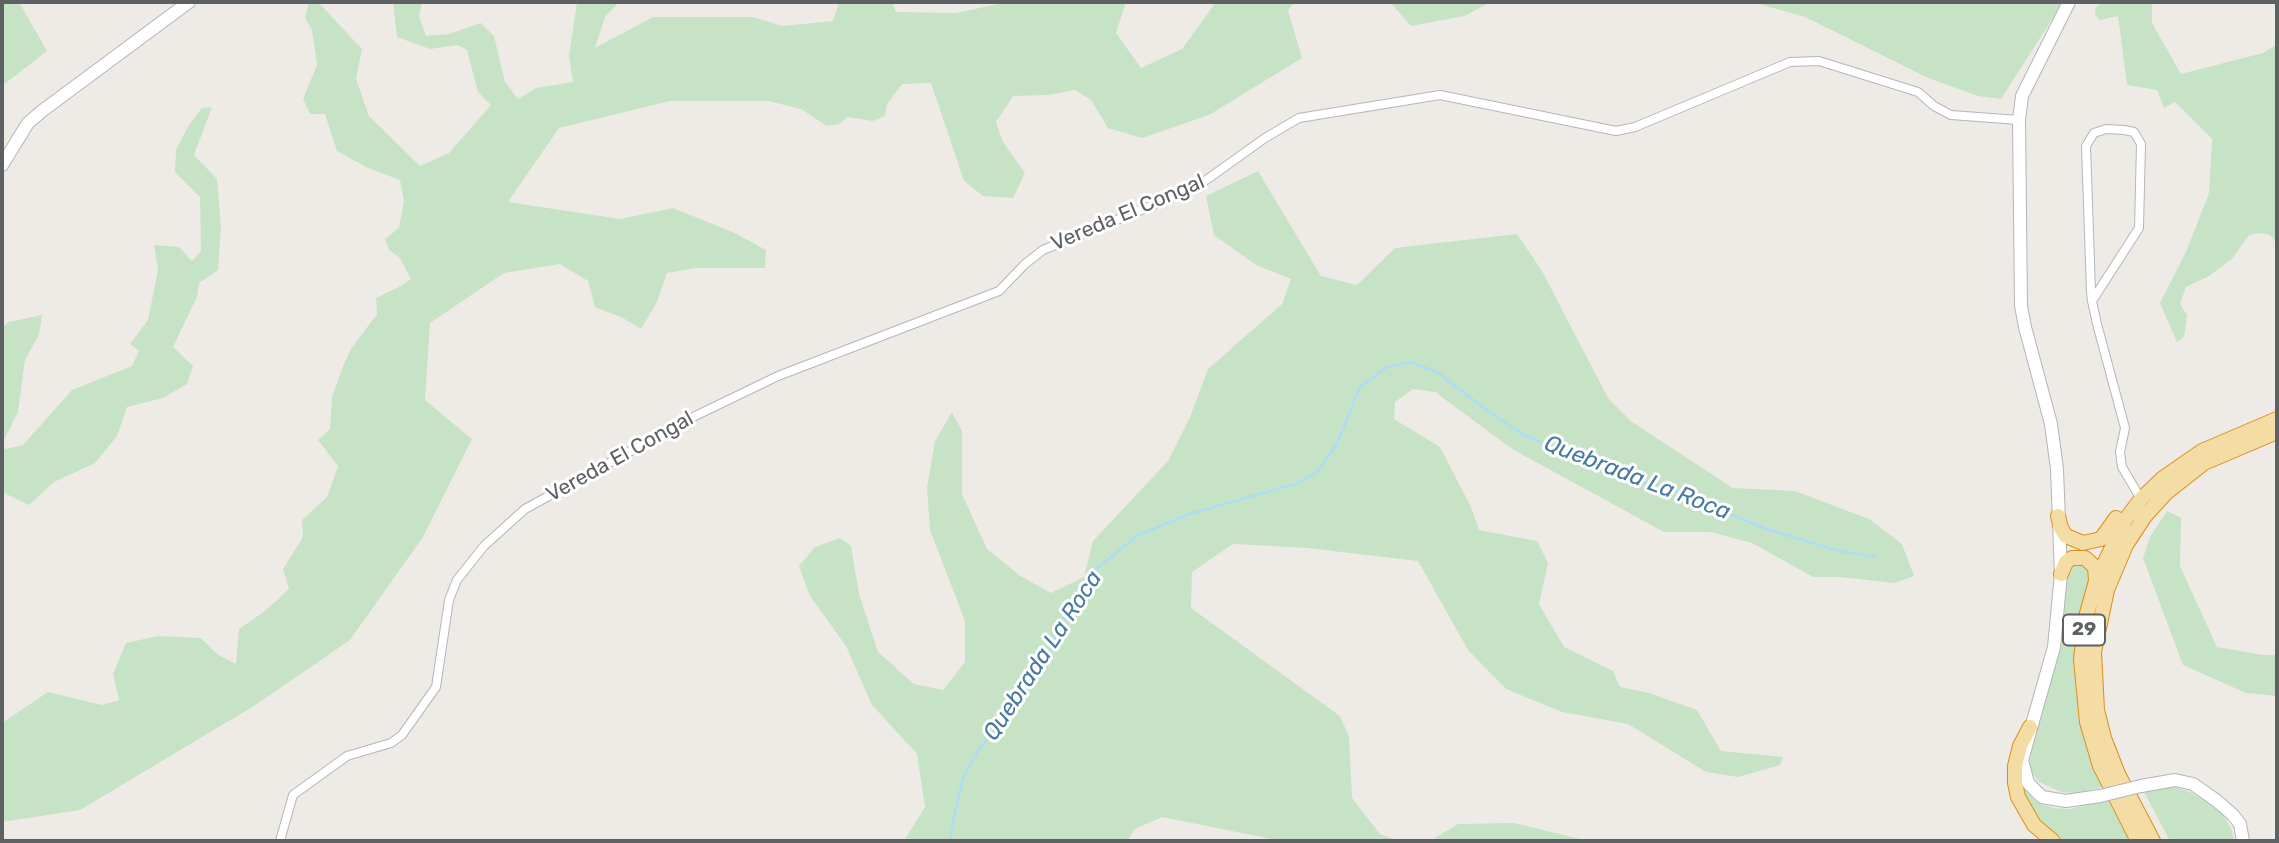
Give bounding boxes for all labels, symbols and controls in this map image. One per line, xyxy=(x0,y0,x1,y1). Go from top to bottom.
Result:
street label: Vereda El Congal xyxy=(1048,169,1208,257)
street label: Vereda El Congal xyxy=(542,406,698,508)
water label: Quebrada La Roca xyxy=(1540,430,1734,526)
water label: Quebrada La Roca xyxy=(978,566,1108,746)
road number: 29 xyxy=(2063,614,2105,646)

